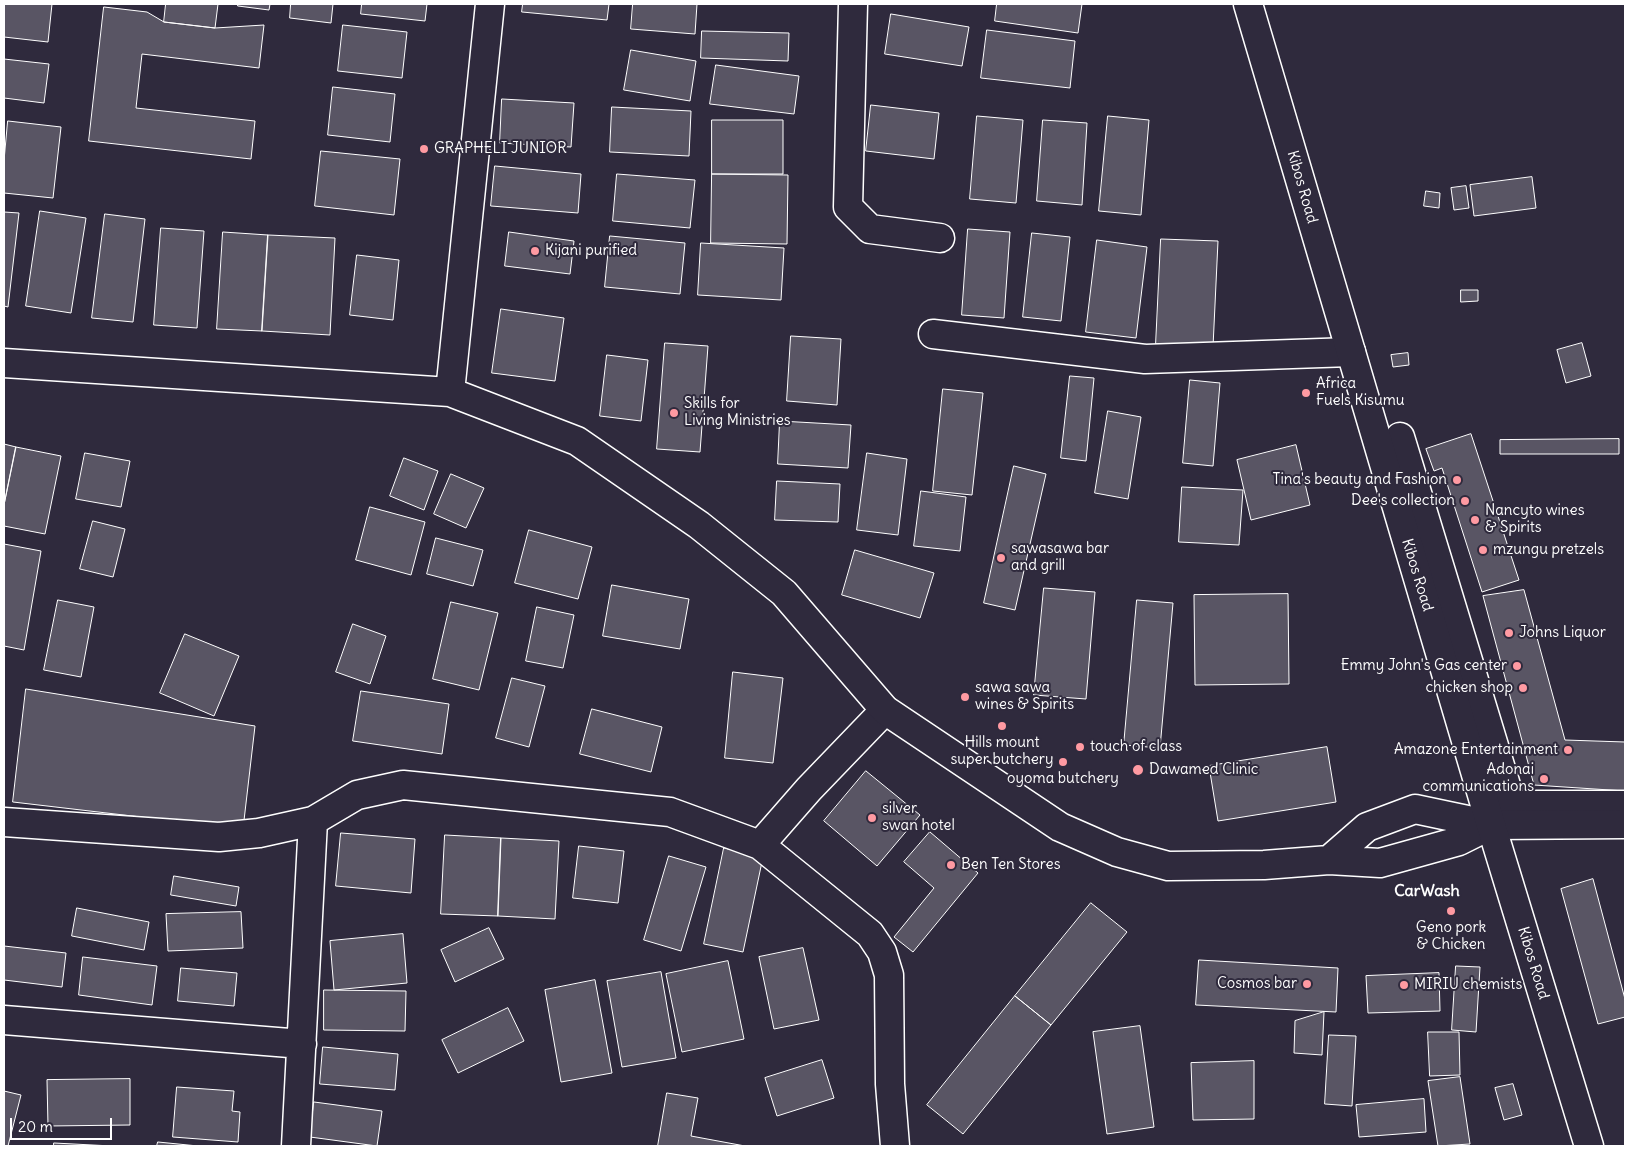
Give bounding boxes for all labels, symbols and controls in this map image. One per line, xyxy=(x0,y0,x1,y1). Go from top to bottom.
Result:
place label: GRAPHELI JUNIOR xyxy=(434,140,567,158)
marker: GRAPHELI JUNIOR xyxy=(418,143,430,155)
street label: Kibos Road xyxy=(1283,149,1321,225)
place label: Kijani purified xyxy=(545,242,637,260)
marker: Kijani purified xyxy=(529,245,541,257)
place label: Africa Fuels Kisumu xyxy=(1316,375,1405,410)
marker: Africa Fuels Kisumu xyxy=(1300,387,1312,399)
place label: Skills for Living Ministries xyxy=(684,395,791,430)
marker: Skills for Living Ministries xyxy=(668,407,680,419)
place label: Tina's beauty and Fashion xyxy=(1273,471,1447,489)
marker: Tina's beauty and Fashion xyxy=(1451,474,1463,486)
place label: Dee's collection xyxy=(1351,492,1455,510)
marker: Dee's collection xyxy=(1459,495,1471,507)
place label: Nancyto wines & Spirits xyxy=(1485,502,1584,537)
marker: Nancyto wines & Spirits xyxy=(1469,514,1481,526)
street label: Kibos Road xyxy=(1397,537,1437,613)
place label: sawasawa bar and grill xyxy=(1011,540,1109,575)
place label: mzungu pretzels xyxy=(1493,541,1604,559)
marker: mzungu pretzels xyxy=(1477,544,1489,556)
marker: sawasawa bar and grill xyxy=(995,552,1007,564)
place label: Johns Liquor xyxy=(1519,624,1606,642)
marker: Johns Liquor xyxy=(1503,627,1515,639)
place label: Emmy John's Gas center xyxy=(1341,657,1507,675)
marker: Emmy John's Gas center xyxy=(1511,660,1523,672)
place label: sawa sawa wines & Spirits xyxy=(975,679,1074,714)
place label: chicken shop xyxy=(1425,679,1513,697)
marker: chicken shop xyxy=(1517,682,1529,694)
marker: sawa sawa wines & Spirits xyxy=(959,691,971,703)
marker: Hills mount super butchery xyxy=(996,720,1008,732)
place label: Hills mount super butchery xyxy=(950,734,1054,769)
place label: touch of class xyxy=(1090,738,1182,756)
marker: touch of class xyxy=(1074,741,1086,753)
place label: Amazone Entertainment xyxy=(1394,741,1558,759)
marker: Amazone Entertainment xyxy=(1562,744,1574,756)
marker: oyoma butchery xyxy=(1057,756,1069,768)
place label: Dawamed Clinic xyxy=(1149,761,1258,779)
place label: Adonai communications xyxy=(1423,761,1534,796)
marker: Dawamed Clinic xyxy=(1131,763,1145,777)
place label: oyoma butchery xyxy=(1007,770,1119,788)
marker: Adonai communications xyxy=(1538,773,1550,785)
place label: silver swan hotel xyxy=(882,800,955,835)
marker: silver swan hotel xyxy=(866,812,878,824)
place label: Ben Ten Stores xyxy=(961,856,1060,874)
marker: Ben Ten Stores xyxy=(945,859,957,871)
district label: CarWash xyxy=(1394,881,1460,901)
marker: Geno pork & Chicken xyxy=(1445,905,1457,917)
place label: Geno pork & Chicken xyxy=(1416,919,1486,954)
street label: Kibos Road xyxy=(1513,925,1553,1001)
place label: Cosmos bar xyxy=(1217,975,1297,993)
place label: MIRIU chemists xyxy=(1414,976,1522,994)
marker: Cosmos bar xyxy=(1301,978,1313,990)
marker: MIRIU chemists xyxy=(1398,979,1410,991)
scale bar xyxy=(12,1108,115,1140)
text: 20 m xyxy=(18,1117,53,1136)

